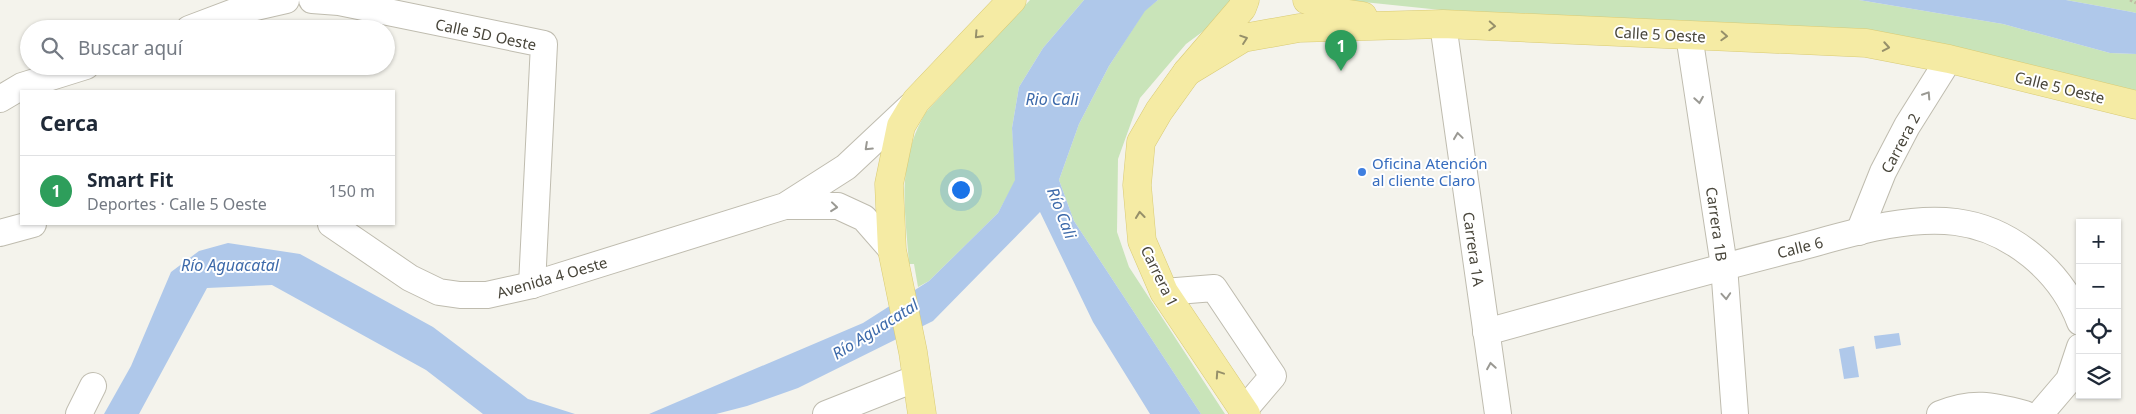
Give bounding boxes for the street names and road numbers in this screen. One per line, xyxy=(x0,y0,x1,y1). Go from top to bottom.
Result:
street label: Calle 5D Oeste xyxy=(434,14,538,54)
street label: Calle 5 Oeste xyxy=(1614,22,1706,46)
street label: Calle 5 Oeste xyxy=(2013,66,2107,108)
street label: Carrera 2 xyxy=(1876,109,1924,177)
street label: Carrera 1B xyxy=(1702,185,1732,263)
street label: Carrera 1A xyxy=(1459,211,1489,288)
street label: Calle 6 xyxy=(1775,232,1825,262)
street label: Carrera 1 xyxy=(1137,242,1183,310)
street label: Avenida 4 Oeste xyxy=(494,252,610,302)

